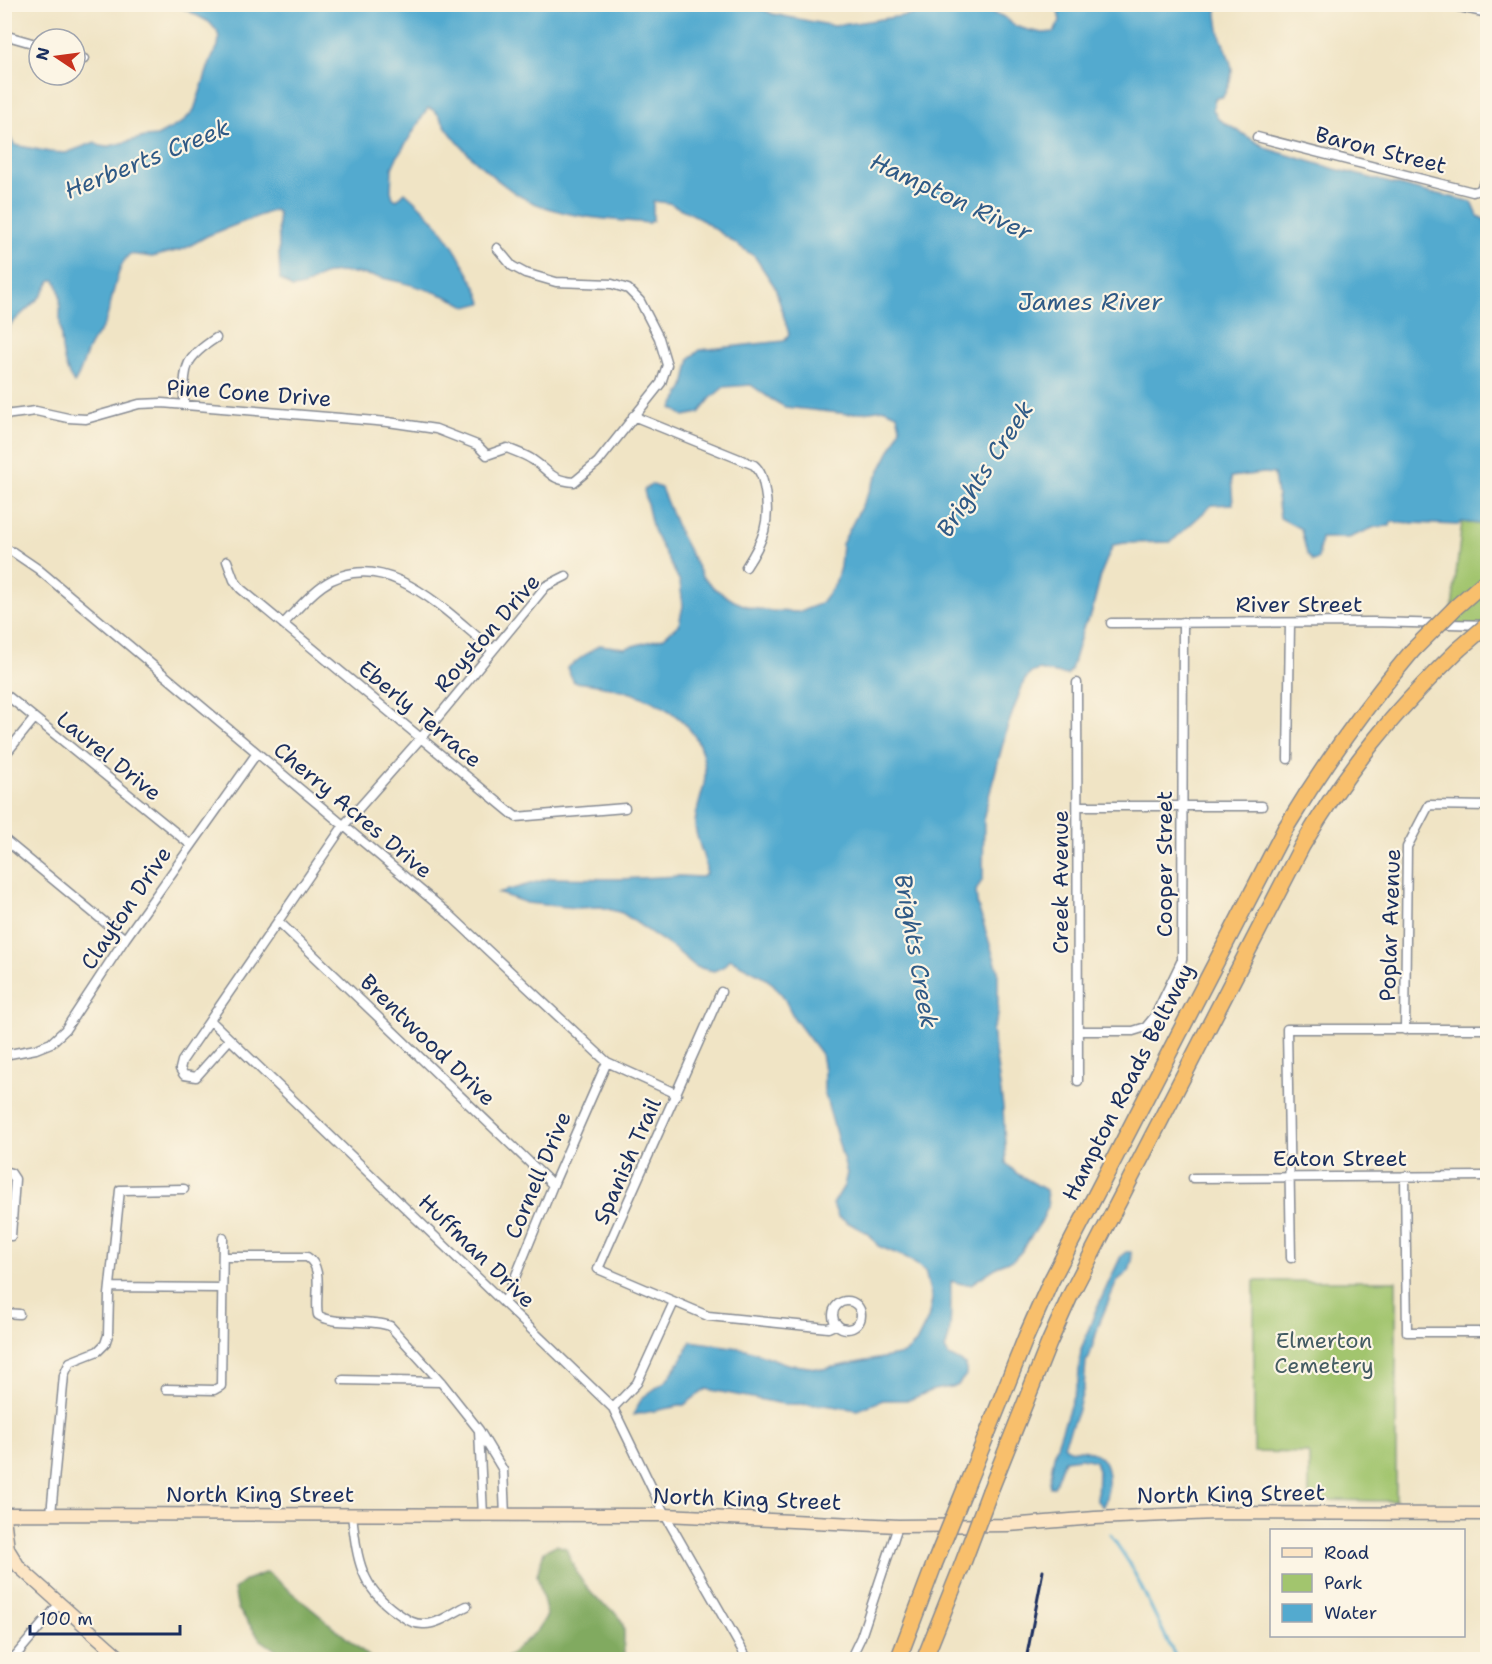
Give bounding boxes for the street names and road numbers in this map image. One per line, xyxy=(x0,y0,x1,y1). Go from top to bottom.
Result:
street label: Baron Street xyxy=(1312,120,1450,180)
street label: Pine Cone Drive xyxy=(165,373,333,413)
street label: Royston Drive xyxy=(428,568,546,698)
street label: River Street xyxy=(1235,590,1363,619)
street label: Eberly Terrace xyxy=(352,654,488,774)
street label: Laurel Drive xyxy=(50,705,168,807)
street label: Cherry Acres Drive xyxy=(268,735,438,885)
street label: Cooper Street xyxy=(1150,791,1179,937)
street label: Creek Avenue xyxy=(1046,810,1075,954)
street label: Clayton Drive xyxy=(74,841,178,975)
street label: Poplar Avenue xyxy=(1373,848,1407,1002)
street label: Hampton Roads Beltway xyxy=(1055,958,1201,1206)
street label: Brentwood Drive xyxy=(354,968,502,1112)
street label: Spanish Trail xyxy=(586,1093,668,1229)
street label: Cornell Drive xyxy=(498,1107,578,1243)
street label: Eaton Street xyxy=(1273,1144,1407,1173)
street label: Huffman Drive xyxy=(412,1188,542,1314)
street label: North King Street xyxy=(1136,1478,1326,1510)
street label: North King Street xyxy=(166,1480,354,1509)
street label: North King Street xyxy=(652,1481,842,1517)

